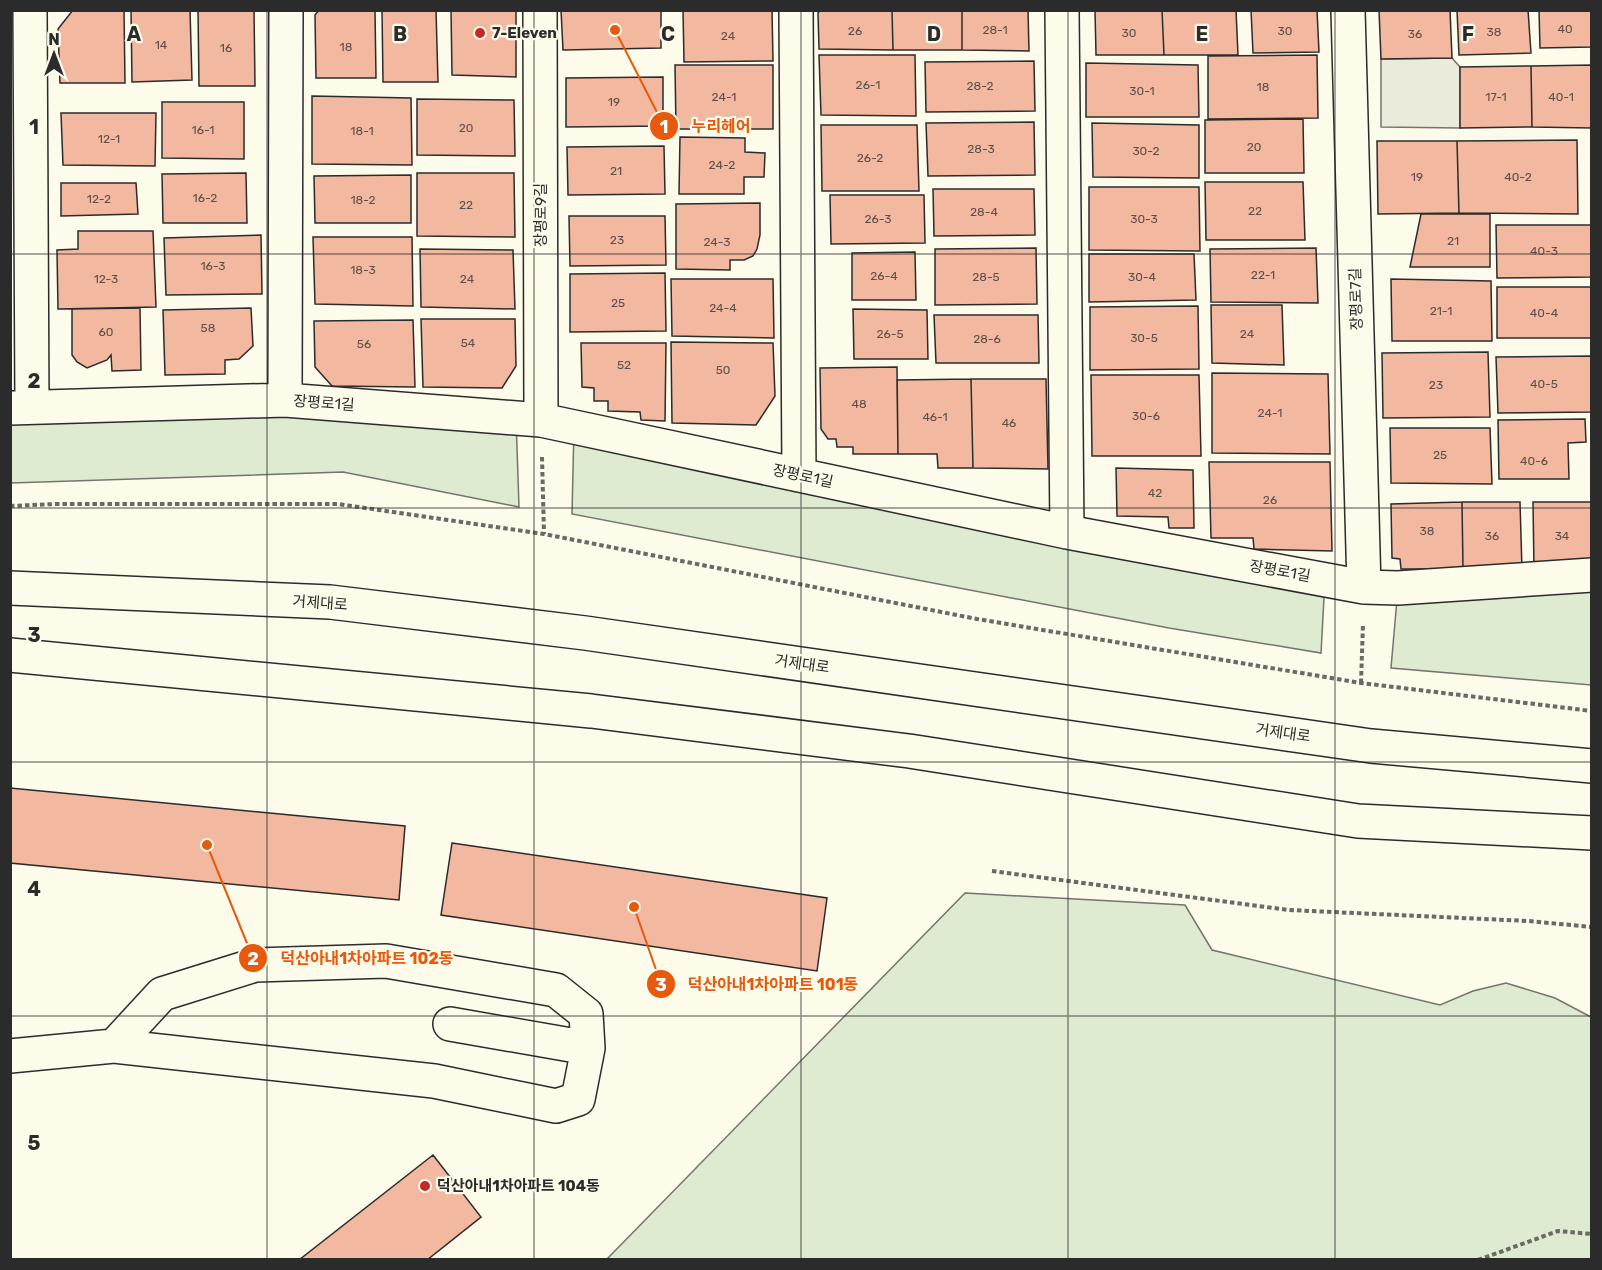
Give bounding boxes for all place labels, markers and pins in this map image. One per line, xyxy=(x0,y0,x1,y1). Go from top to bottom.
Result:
place label: 7-Eleven xyxy=(492,24,557,42)
marker: 7-Eleven xyxy=(473,26,487,40)
callout: 누리헤어 xyxy=(649,109,762,143)
callout: 덕산아내1차아파트 102동 xyxy=(238,941,465,975)
callout: 덕산아내1차아파트 101동 xyxy=(646,967,870,1001)
place label: 덕산아내1차아파트 104동 xyxy=(437,1177,600,1195)
marker: 덕산아내1차아파트 104동 xyxy=(418,1179,432,1193)

